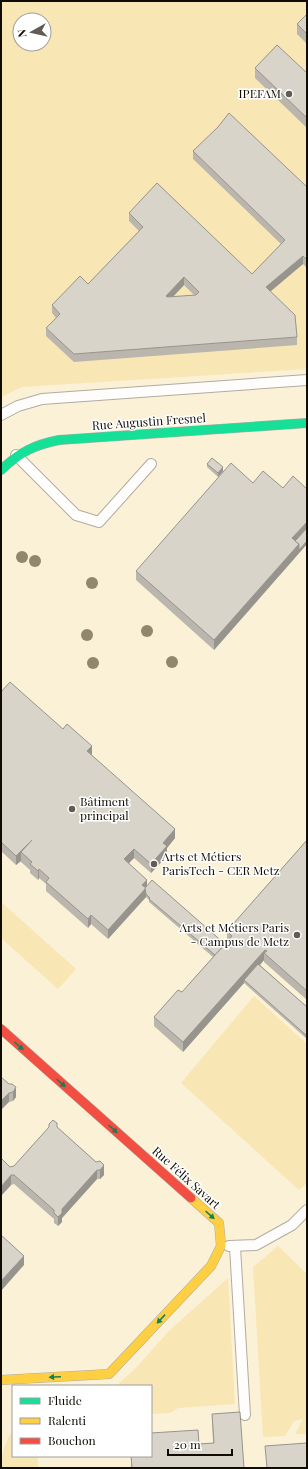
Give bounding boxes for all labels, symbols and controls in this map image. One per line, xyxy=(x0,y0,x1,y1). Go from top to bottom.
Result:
north arrow xyxy=(12,12,52,52)
text: N xyxy=(14,28,30,38)
place label: IPEFAM xyxy=(239,85,281,101)
marker: IPEFAM xyxy=(284,89,294,99)
street label: Rue Augustin Fresnel xyxy=(91,409,207,433)
place label: Bâtiment principal xyxy=(80,793,130,823)
marker: Bâtiment principal xyxy=(67,804,77,814)
place label: Arts et Métiers ParisTech - CER Metz xyxy=(161,848,280,878)
marker: Arts et Métiers ParisTech - CER Metz xyxy=(149,859,159,869)
place label: Arts et Métiers Paris - Campus de Metz xyxy=(178,919,289,949)
marker: Arts et Métiers Paris - Campus de Metz xyxy=(292,930,302,940)
one-way arrow xyxy=(14,1041,25,1050)
one-way arrow xyxy=(56,1078,66,1087)
one-way arrow xyxy=(109,1124,118,1133)
street label: Rue Félix Savart xyxy=(149,1142,225,1213)
one-way arrow xyxy=(205,1211,216,1220)
one-way arrow xyxy=(156,1314,166,1324)
one-way arrow xyxy=(49,1374,61,1381)
legend xyxy=(12,1385,152,1457)
text: Fluide xyxy=(48,1392,82,1408)
text: Ralenti xyxy=(48,1412,87,1428)
scale bar xyxy=(168,1431,232,1457)
text: Bouchon xyxy=(48,1432,96,1448)
text: 20 m xyxy=(174,1436,201,1452)

